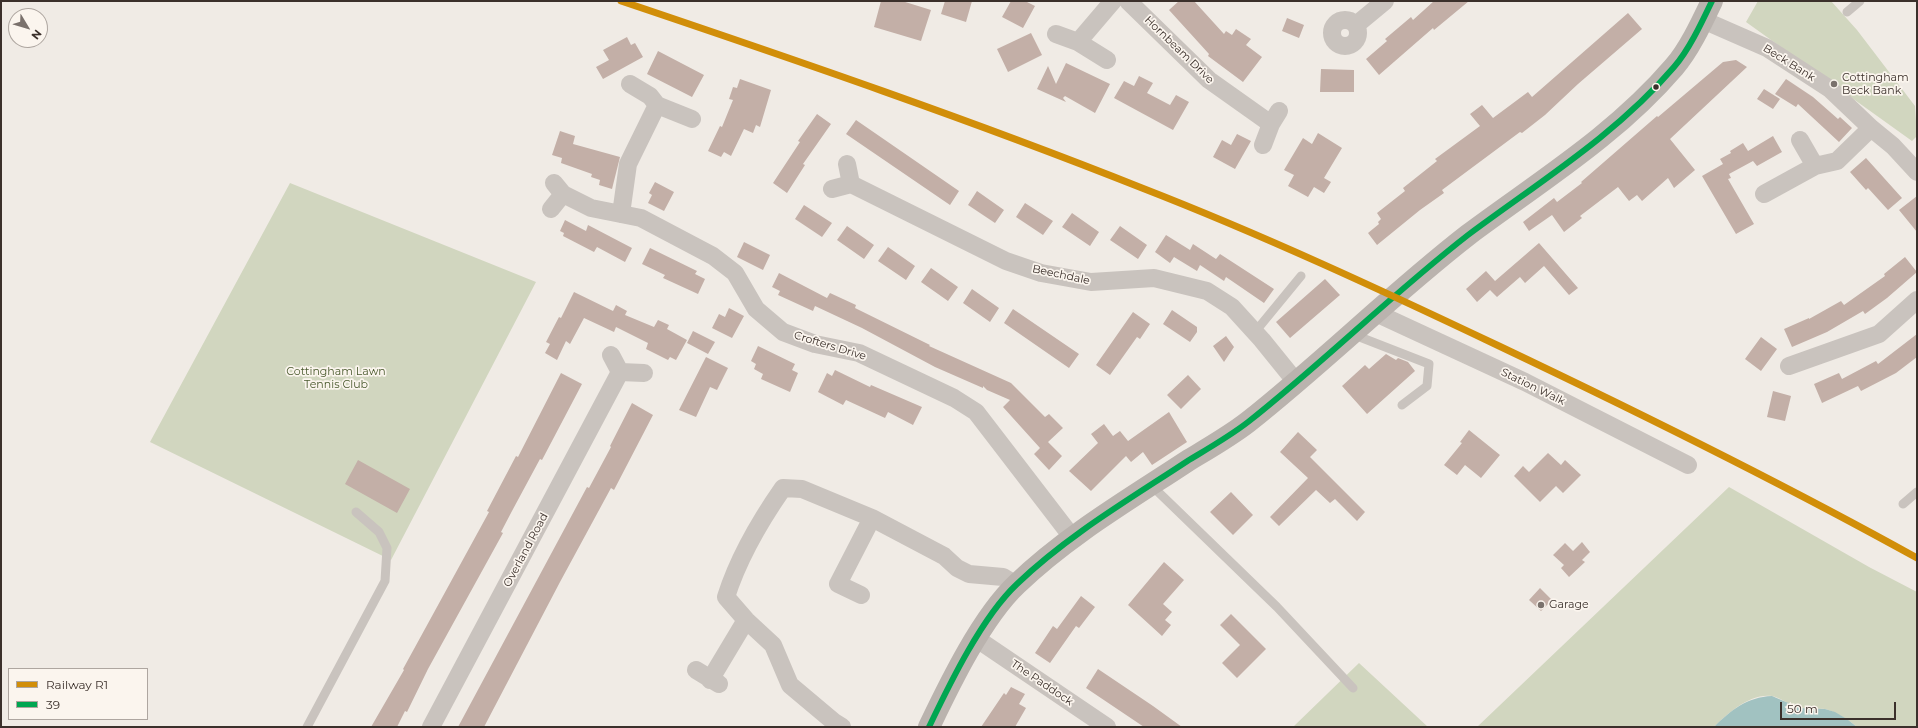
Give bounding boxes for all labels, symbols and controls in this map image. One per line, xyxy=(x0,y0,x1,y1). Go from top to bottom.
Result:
north arrow xyxy=(8,8,48,48)
street label: Hornbeam Drive xyxy=(1142,14,1216,86)
text: N xyxy=(28,27,45,43)
street label: Beck Bank xyxy=(1760,42,1818,84)
place label: Cottingham Beck Bank xyxy=(1842,71,1909,97)
marker: Cottingham Beck Bank xyxy=(1829,79,1839,89)
unlabelled marker xyxy=(1651,82,1661,92)
street label: Beechdale xyxy=(1031,262,1091,288)
street label: Crofters Drive xyxy=(792,329,868,363)
park label: Cottingham Lawn Tennis Club xyxy=(286,365,386,391)
street label: Station Walk xyxy=(1499,366,1567,408)
street label: Overland Road xyxy=(501,511,551,589)
place label: Garage xyxy=(1549,598,1589,612)
marker: Garage xyxy=(1536,600,1546,610)
street label: The Paddock xyxy=(1008,657,1076,709)
legend xyxy=(8,668,148,720)
text: Railway R1 xyxy=(46,677,108,692)
scale bar xyxy=(1782,694,1898,720)
text: 39 xyxy=(46,697,60,712)
text: 50 m xyxy=(1787,701,1818,716)

